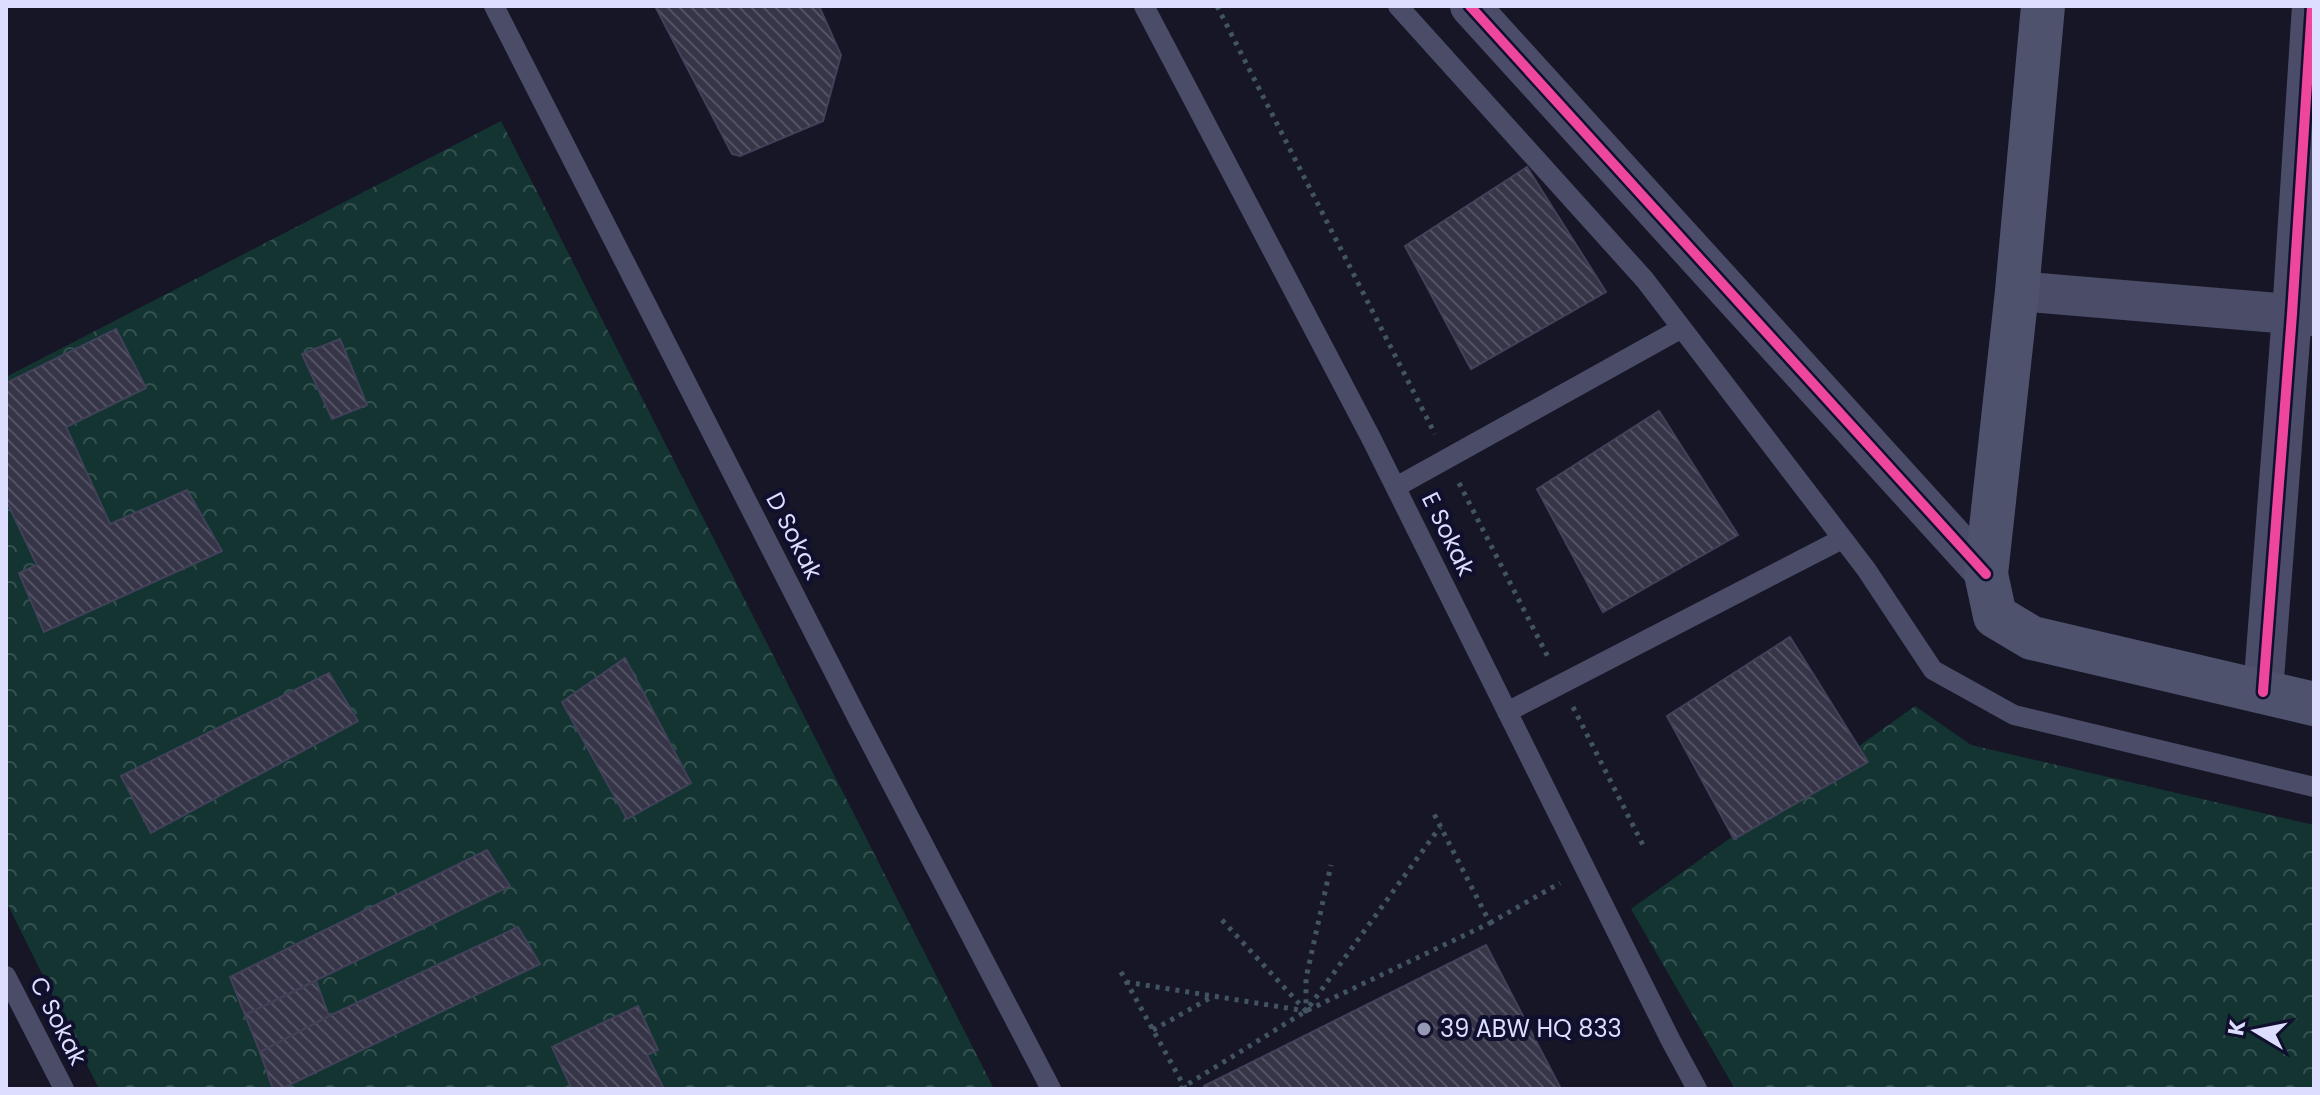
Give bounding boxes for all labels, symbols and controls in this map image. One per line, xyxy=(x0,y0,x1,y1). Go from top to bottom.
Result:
street label: E Sokak xyxy=(1414,486,1483,582)
street label: D Sokak xyxy=(758,487,831,586)
street label: C Sokak xyxy=(22,971,95,1071)
north arrow xyxy=(2216,991,2296,1071)
place label: 39 ABW HQ 833 xyxy=(1440,1012,1622,1045)
text: K xyxy=(2220,1017,2253,1038)
marker: 39 ABW HQ 833 xyxy=(1415,1020,1433,1038)

